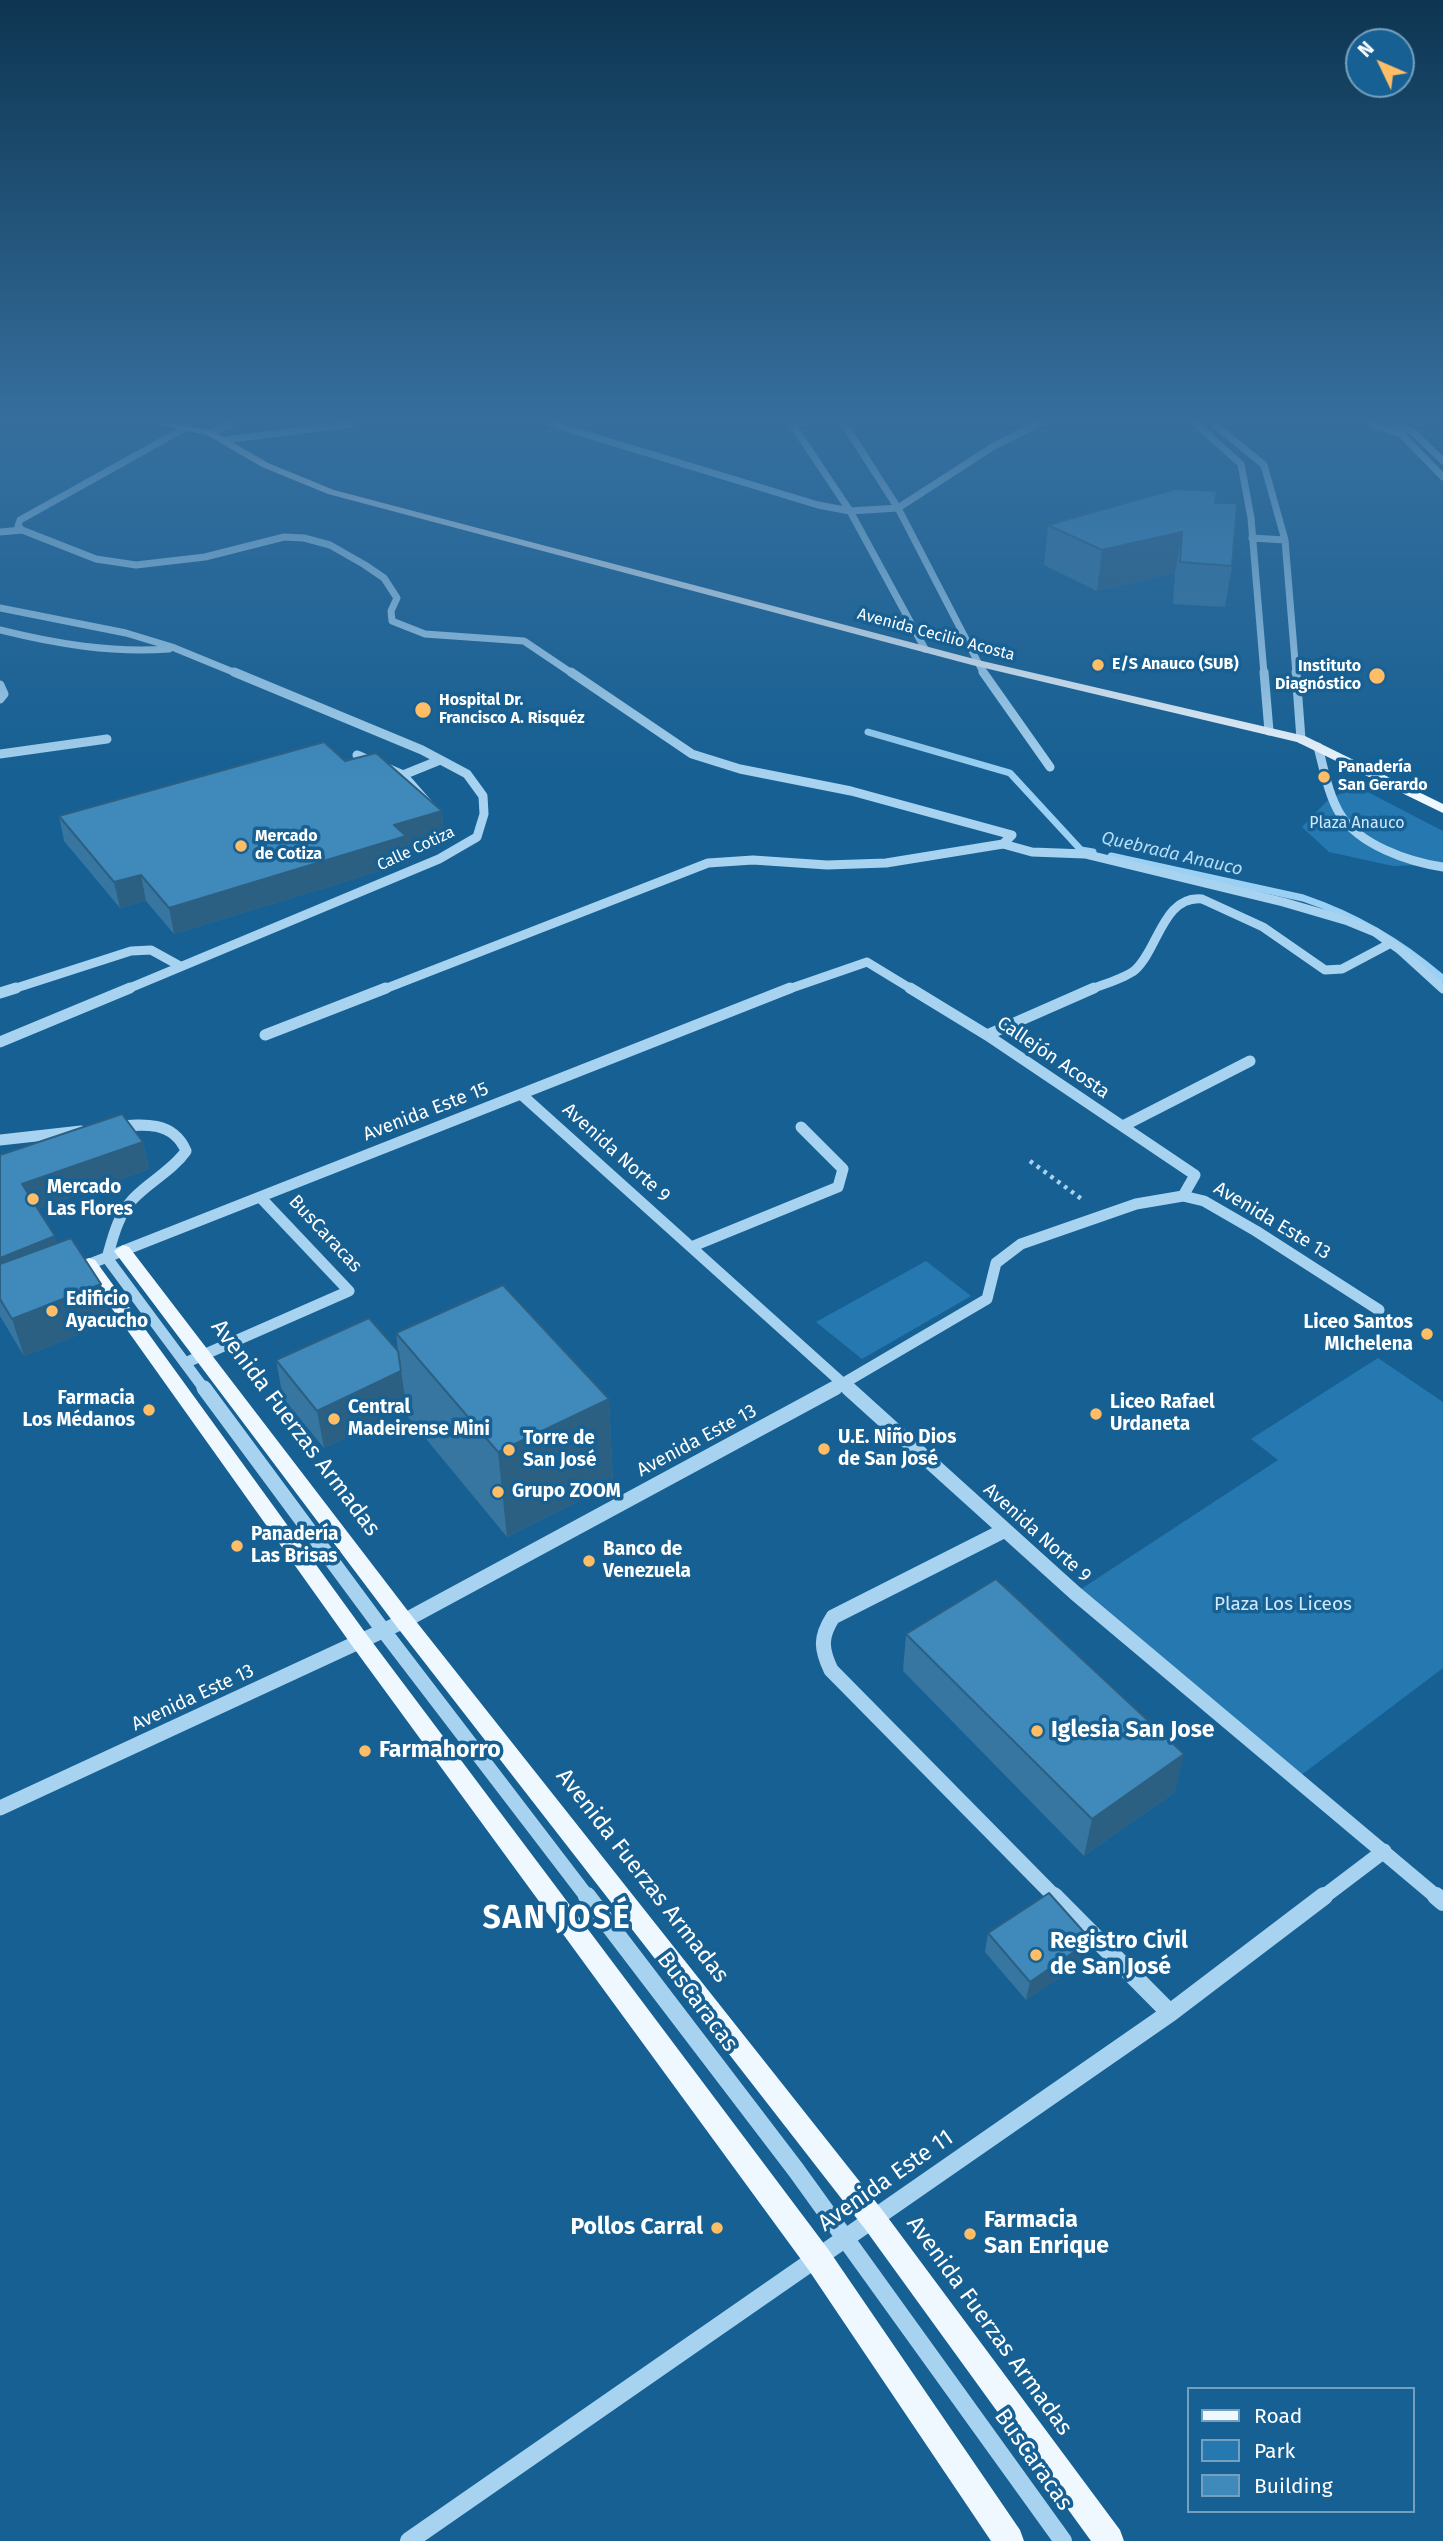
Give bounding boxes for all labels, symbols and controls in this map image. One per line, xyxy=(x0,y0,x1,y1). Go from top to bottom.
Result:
north arrow xyxy=(1345,28,1415,98)
text: N xyxy=(1353,37,1379,62)
street label: Avenida Cecilio Acosta xyxy=(855,605,1017,665)
place label: E/S Anauco (SUB) xyxy=(1112,655,1239,675)
marker: E/S Anauco (SUB) xyxy=(1090,657,1106,673)
place label: Instituto Diagnóstico xyxy=(1275,657,1361,695)
marker: Instituto Diagnóstico xyxy=(1367,666,1387,686)
place label: Hospital Dr. Francisco A. Risquéz xyxy=(439,691,585,729)
marker: Hospital Dr. Francisco A. Risquéz xyxy=(413,700,433,720)
place label: Panadería San Gerardo xyxy=(1338,758,1428,796)
marker: Panadería San Gerardo xyxy=(1316,769,1332,785)
park label: Plaza Anauco xyxy=(1309,814,1405,834)
street label: Calle Cotiza xyxy=(374,823,458,875)
place label: Mercado de Cotiza xyxy=(255,827,322,865)
water label: Quebrada Anauco xyxy=(1099,827,1245,881)
marker: Mercado de Cotiza xyxy=(233,838,249,854)
street label: Callejón Acosta xyxy=(992,1012,1114,1104)
street label: Avenida Este 15 xyxy=(360,1078,492,1146)
street label: Avenida Norte 9 xyxy=(557,1099,675,1207)
place label: Mercado Las Flores xyxy=(47,1177,133,1221)
street label: Avenida Este 13 xyxy=(1209,1177,1335,1265)
marker: Mercado Las Flores xyxy=(25,1191,41,1207)
street label: BusCaracas xyxy=(284,1191,366,1277)
place label: Edificio Ayacucho xyxy=(66,1289,148,1333)
marker: Edificio Ayacucho xyxy=(44,1303,60,1319)
place label: Liceo Santos MIchelena xyxy=(1304,1312,1413,1356)
street label: Avenida Fuerzas Armadas xyxy=(204,1314,386,1542)
marker: Liceo Santos MIchelena xyxy=(1419,1326,1435,1342)
place label: Farmacia Los Médanos xyxy=(22,1388,135,1432)
place label: Liceo Rafael Urdaneta xyxy=(1110,1392,1215,1436)
place label: Central Madeirense Mini xyxy=(348,1397,490,1441)
street label: Avenida Este 13 xyxy=(633,1400,761,1482)
marker: Farmacia Los Médanos xyxy=(141,1402,157,1418)
marker: Liceo Rafael Urdaneta xyxy=(1088,1406,1104,1422)
marker: Central Madeirense Mini xyxy=(326,1411,342,1427)
place label: U.E. Niño Dios de San José xyxy=(838,1427,956,1471)
place label: Torre de San José xyxy=(523,1428,597,1472)
marker: U.E. Niño Dios de San José xyxy=(816,1441,832,1457)
marker: Torre de San José xyxy=(501,1442,517,1458)
street label: Avenida Norte 9 xyxy=(978,1479,1096,1587)
place label: Grupo ZOOM xyxy=(512,1481,621,1503)
marker: Grupo ZOOM xyxy=(490,1484,506,1500)
place label: Panadería Las Brisas xyxy=(251,1524,338,1568)
marker: Panadería Las Brisas xyxy=(229,1538,245,1554)
place label: Banco de Venezuela xyxy=(603,1539,691,1583)
marker: Banco de Venezuela xyxy=(581,1553,597,1569)
park label: Plaza Los Liceos xyxy=(1214,1594,1352,1616)
street label: Avenida Este 13 xyxy=(128,1660,258,1736)
place label: Iglesia San Jose xyxy=(1051,1717,1214,1745)
marker: Iglesia San Jose xyxy=(1029,1723,1045,1739)
place label: Farmahorro xyxy=(379,1737,501,1765)
marker: Farmahorro xyxy=(357,1743,373,1759)
street label: Avenida Fuerzas Armadas xyxy=(550,1763,734,1989)
district label: SAN JOSÉ xyxy=(483,1900,631,1938)
place label: Registro Civil de San José xyxy=(1050,1928,1188,1982)
street label: BusCaracas xyxy=(651,1947,743,2057)
marker: Registro Civil de San José xyxy=(1028,1947,1044,1963)
street label: Avenida Este 11 xyxy=(813,2124,959,2238)
place label: Farmacia San Enrique xyxy=(984,2207,1109,2261)
street label: Avenida Fuerzas Armadas xyxy=(900,2211,1078,2441)
place label: Pollos Carral xyxy=(570,2214,703,2242)
marker: Pollos Carral xyxy=(709,2220,725,2236)
marker: Farmacia San Enrique xyxy=(962,2226,978,2242)
legend xyxy=(1188,2387,1415,2513)
text: Road xyxy=(1254,2403,1302,2429)
street label: BusCaracas xyxy=(988,2404,1078,2516)
text: Park xyxy=(1254,2438,1295,2464)
text: Building xyxy=(1254,2473,1333,2499)

